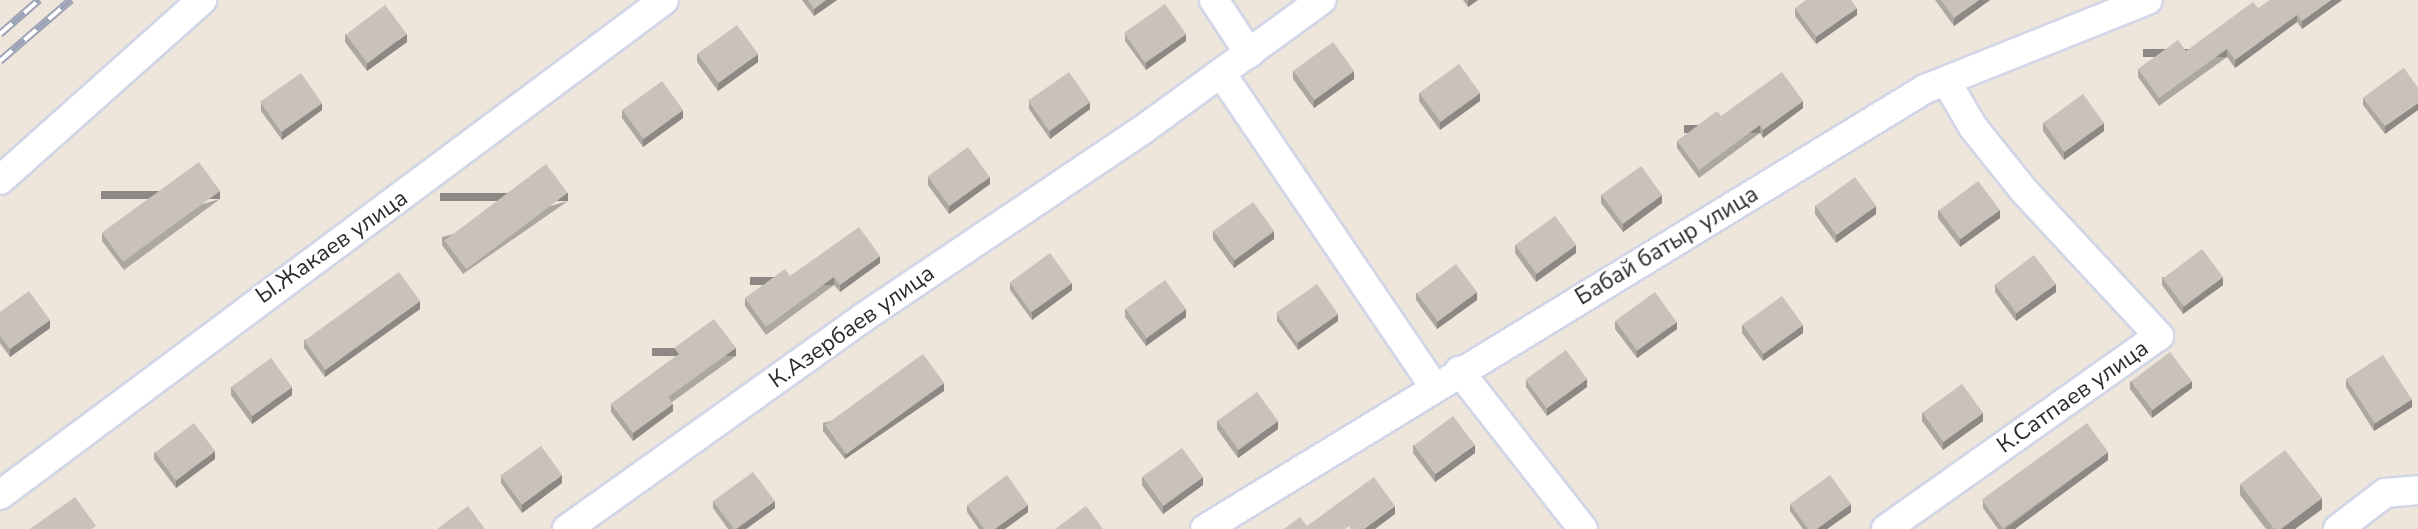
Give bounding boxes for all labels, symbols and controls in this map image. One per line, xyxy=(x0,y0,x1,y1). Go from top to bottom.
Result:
street label: Бабай батыр улица xyxy=(1571,180,1763,312)
street label: Ы.Жакаев улица xyxy=(251,184,413,310)
street label: К.Азербаев улица xyxy=(764,260,940,394)
street label: К.Сатпаев улица xyxy=(1992,335,2154,459)

